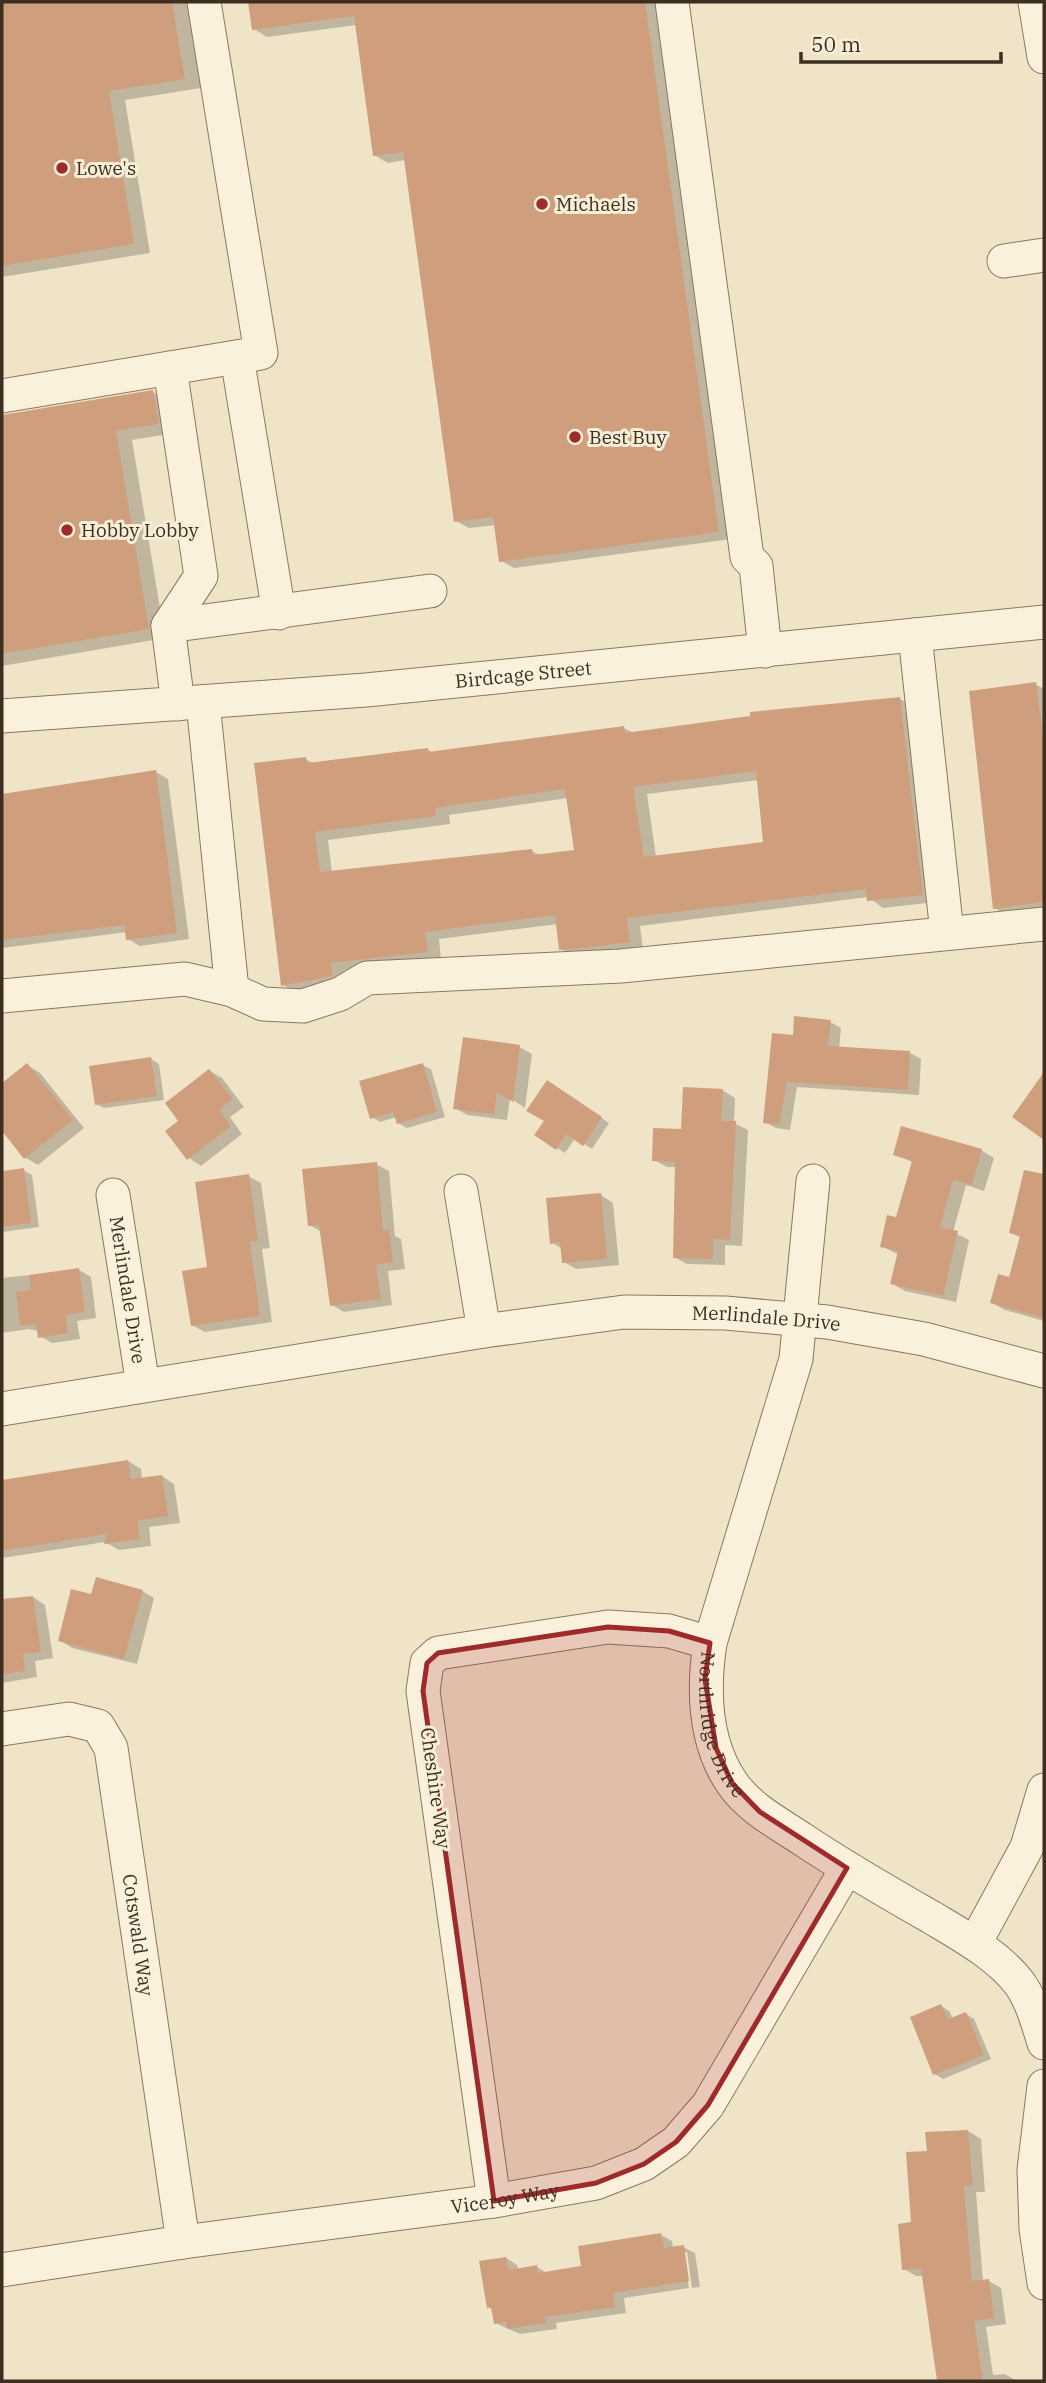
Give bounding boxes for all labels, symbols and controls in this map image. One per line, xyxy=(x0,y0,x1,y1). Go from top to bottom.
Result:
scale bar xyxy=(801,21,1000,65)
text: 50 m xyxy=(811,30,861,58)
place label: Lowe's xyxy=(76,156,136,180)
marker: Lowe's xyxy=(54,160,70,176)
place label: Michaels xyxy=(556,192,636,216)
marker: Michaels xyxy=(534,196,550,212)
place label: Best Buy xyxy=(589,425,667,449)
marker: Best Buy xyxy=(567,429,583,445)
place label: Hobby Lobby xyxy=(81,518,200,542)
marker: Hobby Lobby xyxy=(59,522,75,538)
street label: Birdcage Street xyxy=(454,655,593,693)
street label: Merlindale Drive xyxy=(104,1214,151,1365)
street label: Merlindale Drive xyxy=(692,1301,843,1336)
street label: Northridge Drive xyxy=(694,1650,751,1803)
street label: Cheshire Way xyxy=(416,1726,456,1851)
street label: Cotswald Way xyxy=(117,1872,159,1998)
street label: Viceroy Way xyxy=(449,2178,562,2219)

